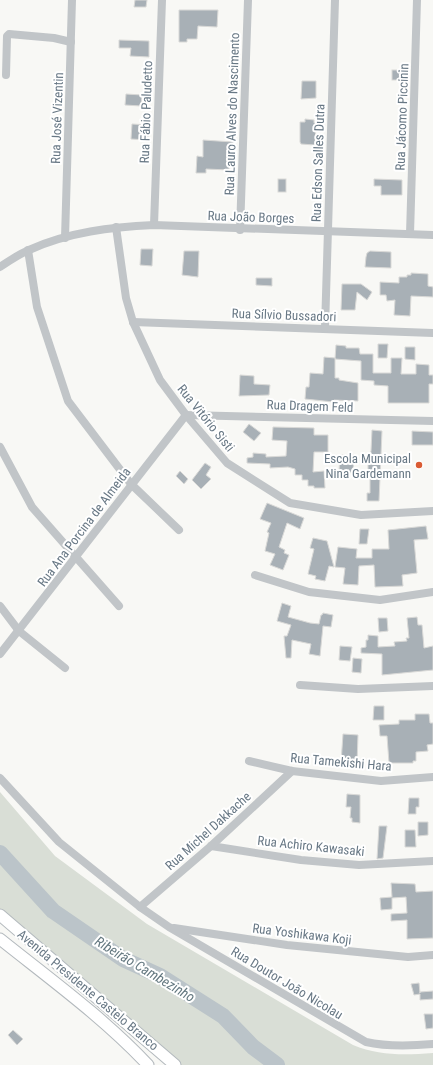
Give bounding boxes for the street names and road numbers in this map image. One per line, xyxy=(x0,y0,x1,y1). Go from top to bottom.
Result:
street label: Rua Lauro Alves do Nascimento xyxy=(222,32,242,196)
street label: Rua Fábio Paludetto xyxy=(137,60,155,164)
street label: Rua Jácomo Piccinin xyxy=(393,63,411,171)
street label: Rua José Vizentin xyxy=(48,72,66,164)
street label: Rua Edson Salles Dutra xyxy=(308,104,328,222)
street label: Rua João Borges xyxy=(207,208,295,226)
street label: Rua Sílvio Bussadori xyxy=(231,306,337,324)
street label: Rua Vitório Sisti xyxy=(174,381,238,455)
street label: Rua Dragem Feld xyxy=(266,397,354,415)
street label: Rua Ana Porcina de Almeida xyxy=(34,465,134,589)
street label: Rua Tamekishi Hara xyxy=(290,750,392,774)
street label: Rua Michel Dakkache xyxy=(162,789,254,873)
street label: Rua Achiro Kawasaki xyxy=(257,833,365,859)
street label: Rua Yoshikawa Koji xyxy=(252,920,352,948)
street label: Avenida Presidente Castelo Branco xyxy=(14,927,162,1053)
street label: Rua Doutor João Nicolau xyxy=(229,944,345,1022)

